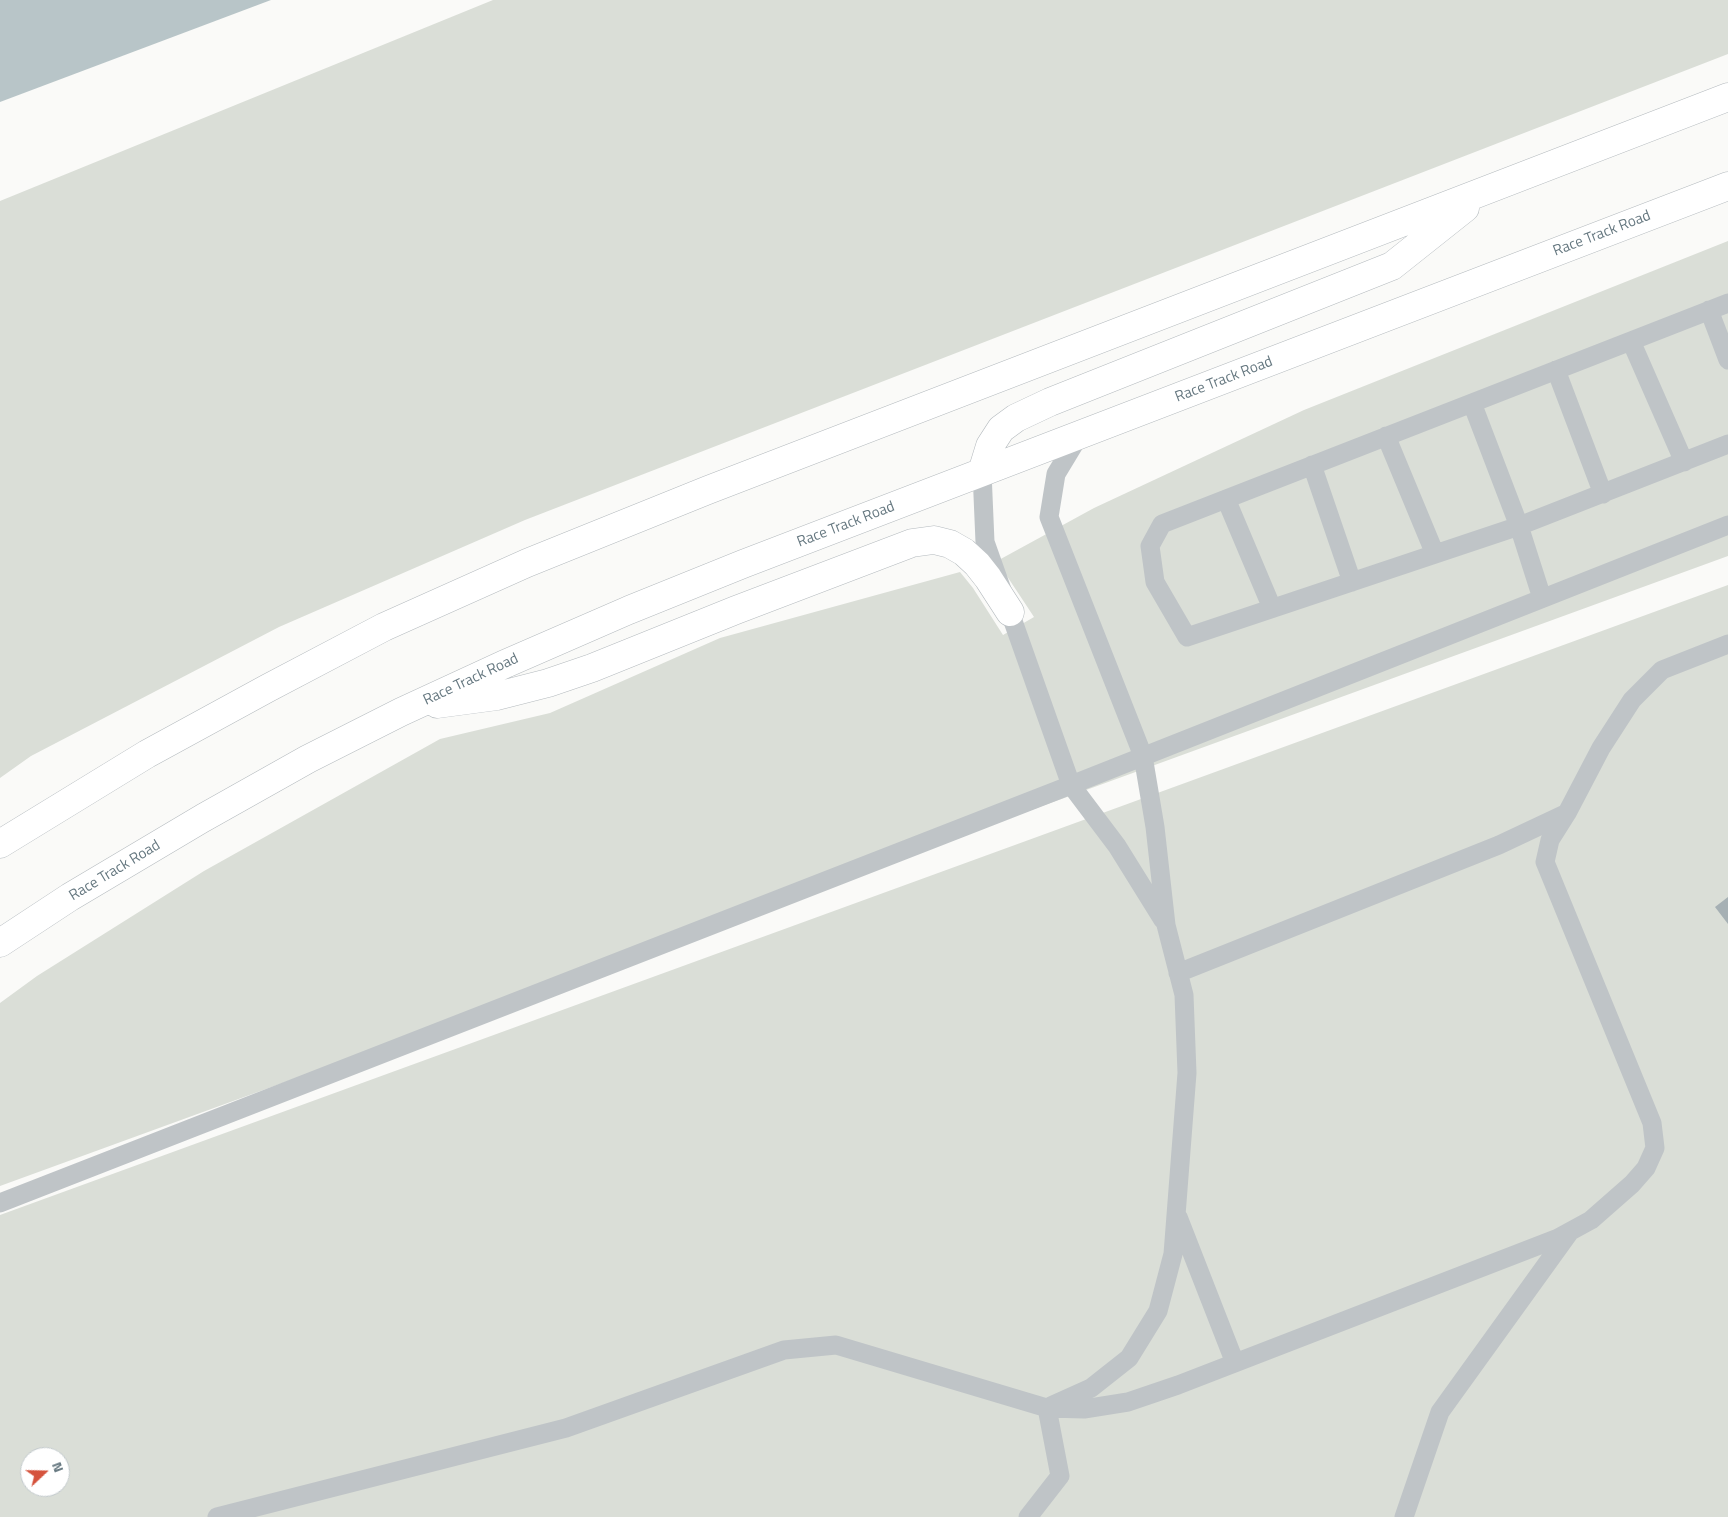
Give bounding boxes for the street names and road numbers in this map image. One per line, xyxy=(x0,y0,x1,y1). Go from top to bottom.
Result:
street label: Race Track Road xyxy=(1551,207,1653,261)
street label: Race Track Road xyxy=(1173,353,1275,407)
street label: Race Track Road xyxy=(795,498,897,552)
street label: Race Track Road xyxy=(421,650,521,710)
street label: Race Track Road xyxy=(66,837,164,905)

